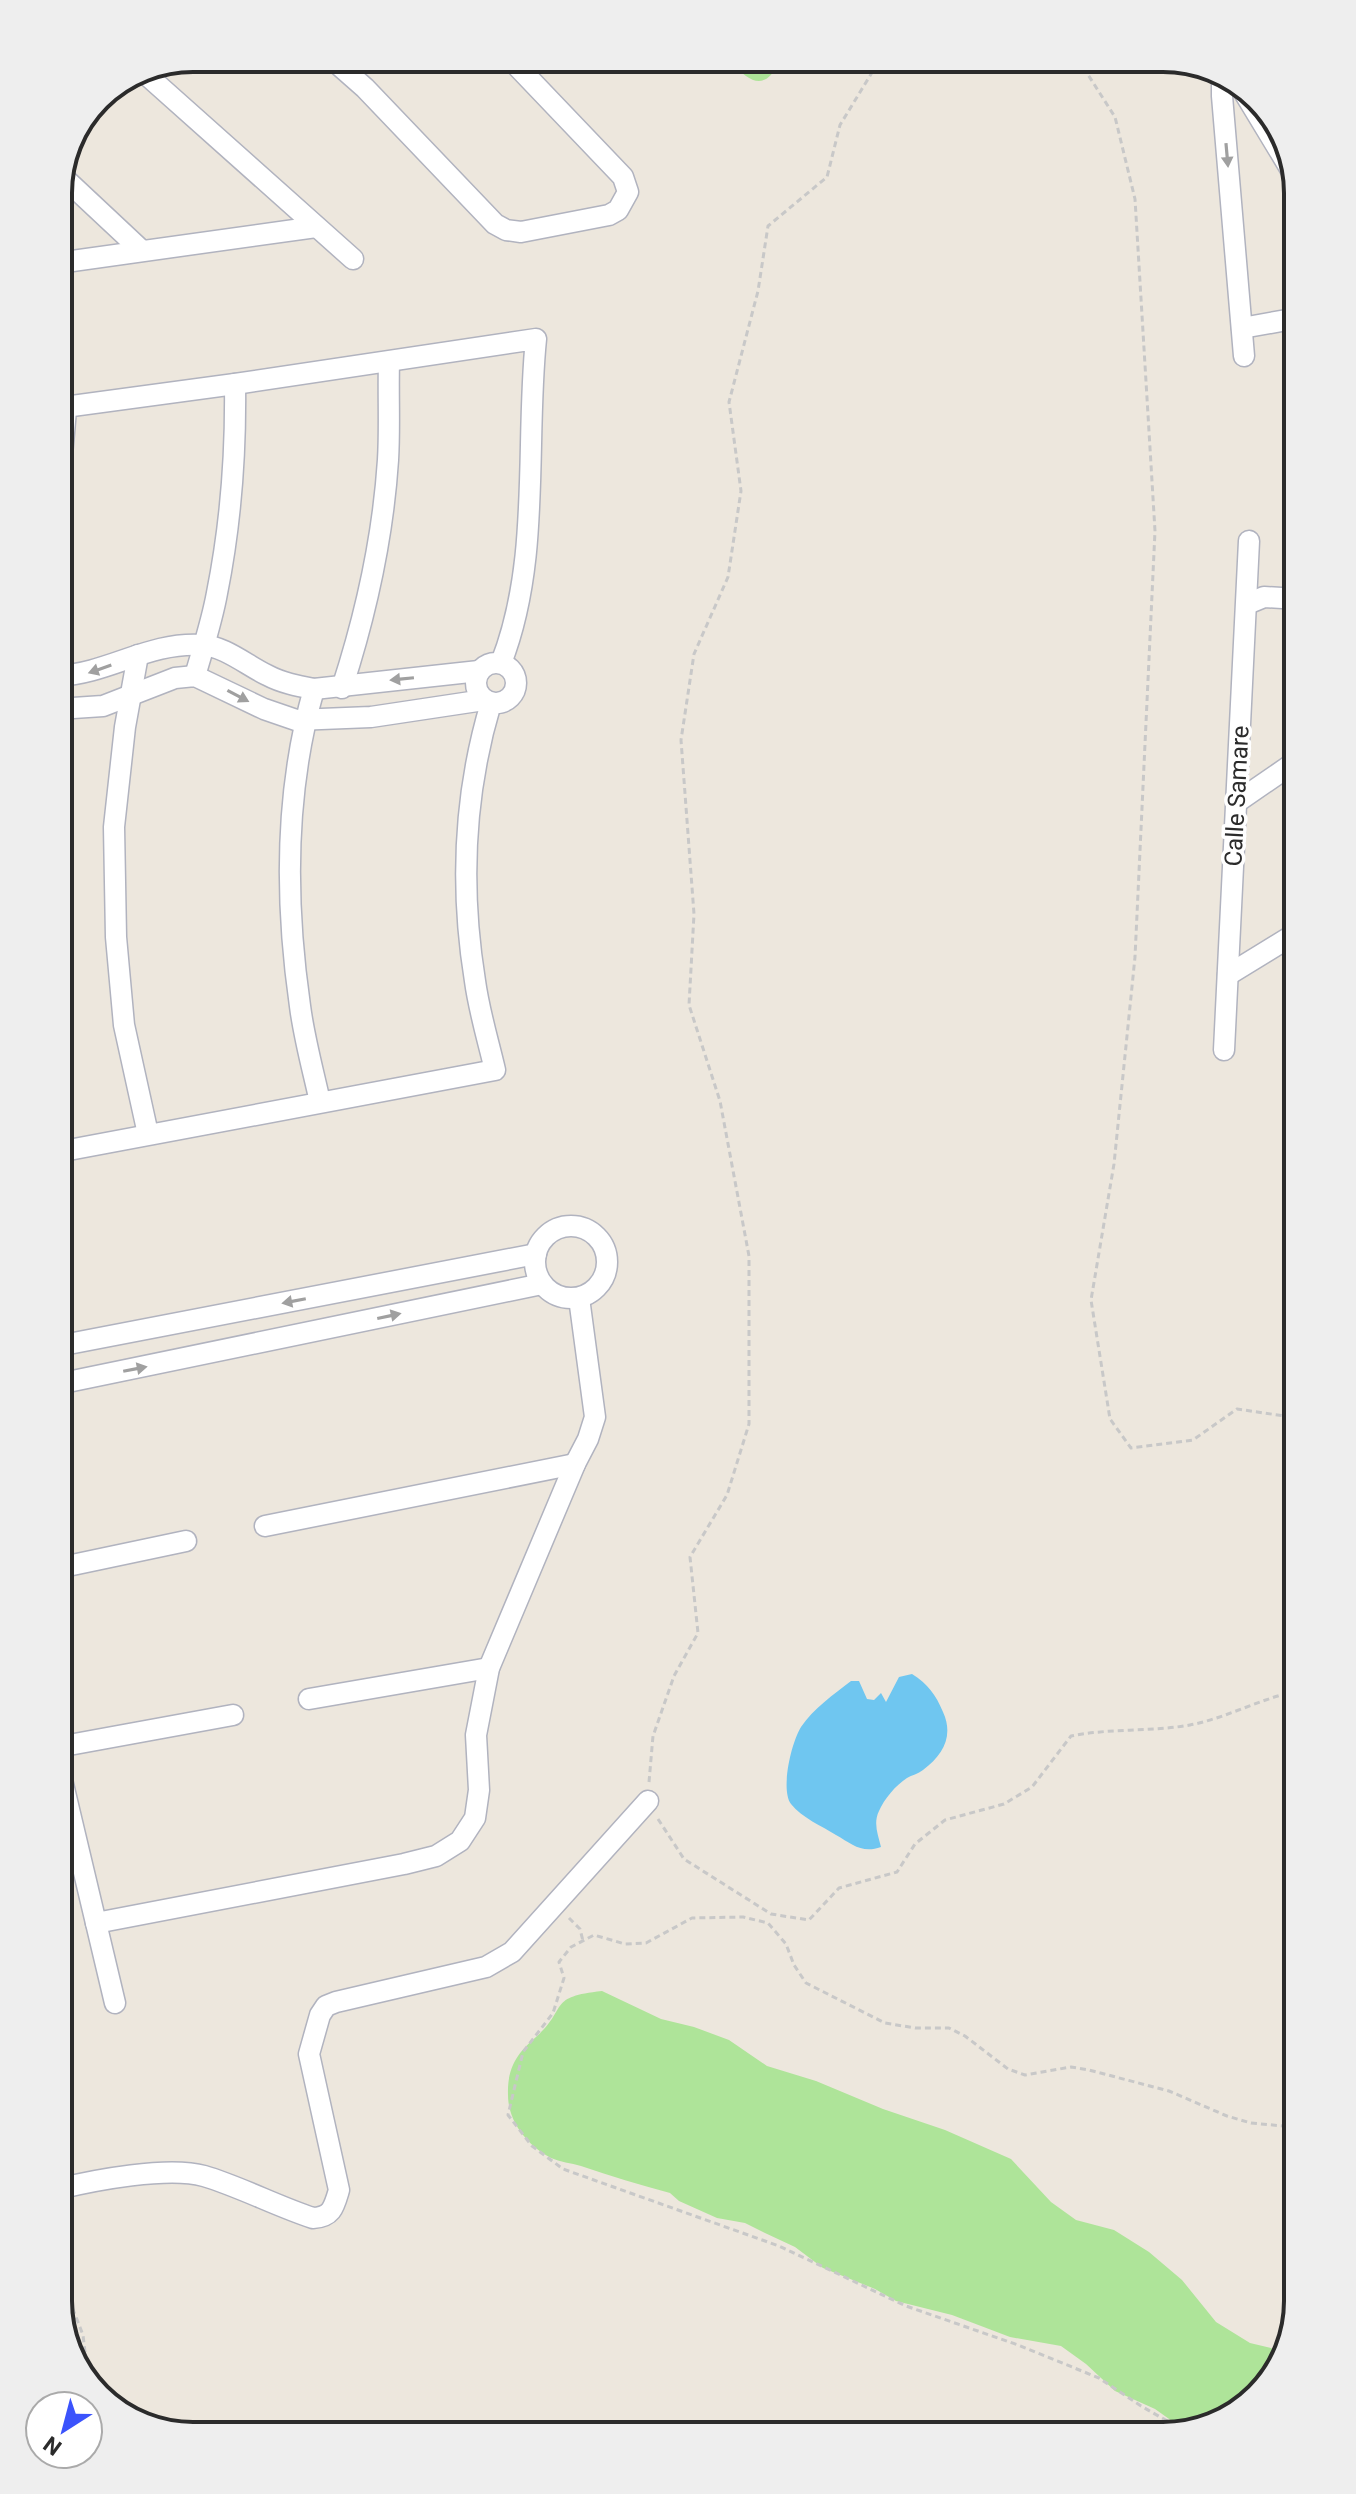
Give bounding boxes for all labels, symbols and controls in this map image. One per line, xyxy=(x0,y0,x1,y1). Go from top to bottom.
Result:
one-way arrow xyxy=(1221,143,1234,168)
one-way arrow xyxy=(87,663,111,676)
one-way arrow xyxy=(389,673,414,686)
one-way arrow xyxy=(227,689,249,703)
street label: Calle Samare xyxy=(1219,725,1255,867)
one-way arrow xyxy=(281,1295,306,1307)
one-way arrow xyxy=(377,1309,402,1322)
one-way arrow xyxy=(122,1362,147,1375)
north arrow xyxy=(24,2390,104,2470)
text: N xyxy=(39,2431,66,2460)

